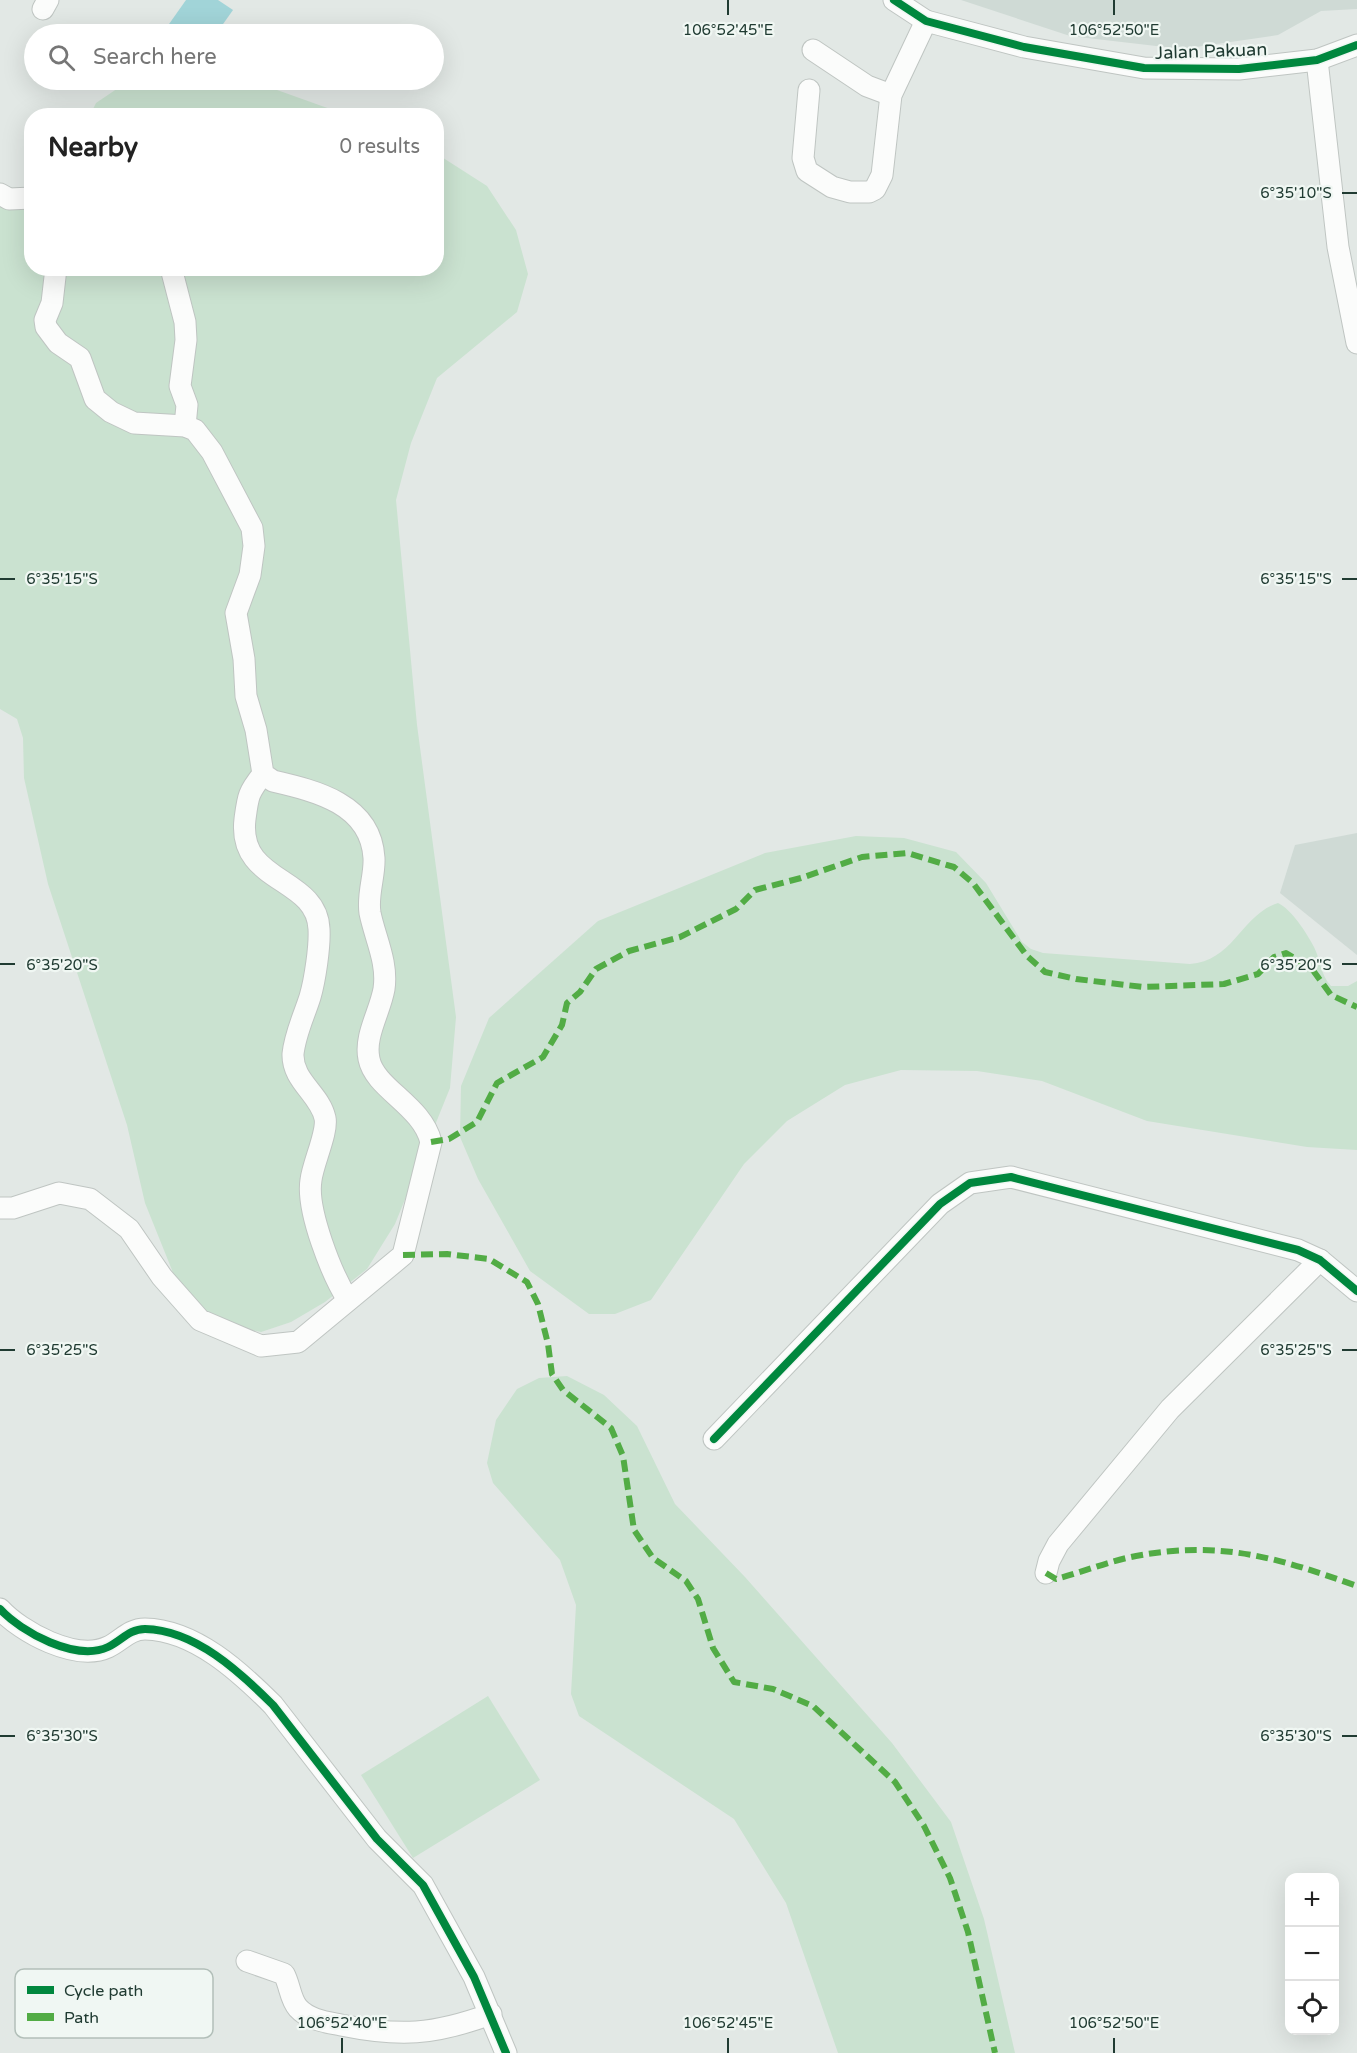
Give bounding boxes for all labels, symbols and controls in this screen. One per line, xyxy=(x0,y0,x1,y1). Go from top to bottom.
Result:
text: 106°52'45"E xyxy=(683,21,773,39)
text: 106°52'50"E xyxy=(1069,21,1159,39)
search box xyxy=(24,24,444,90)
street label: Jalan Pakuan xyxy=(1154,38,1268,64)
icon: search xyxy=(45,41,78,74)
text: Search here xyxy=(93,44,217,70)
text: Nearby xyxy=(48,132,138,163)
text: 0 results xyxy=(340,135,420,159)
text: 6°35'10"S xyxy=(1260,184,1332,202)
text: 6°35'15"S xyxy=(26,570,98,588)
text: 6°35'15"S xyxy=(1260,570,1332,588)
text: 6°35'20"S xyxy=(26,956,98,974)
text: 6°35'20"S xyxy=(1260,956,1332,974)
text: 6°35'25"S xyxy=(26,1341,98,1359)
text: 6°35'25"S xyxy=(1260,1341,1332,1359)
text: 6°35'30"S xyxy=(26,1727,98,1745)
text: 6°35'30"S xyxy=(1260,1727,1332,1745)
map controls xyxy=(1285,1873,1339,2035)
button: + xyxy=(1285,1873,1339,1927)
button: − xyxy=(1285,1927,1339,1981)
legend xyxy=(15,1969,213,2038)
text: Cycle path xyxy=(64,1981,143,2001)
button: locate xyxy=(1285,1981,1339,2035)
text: Path xyxy=(64,2008,99,2028)
text: 106°52'40"E xyxy=(297,2014,387,2032)
text: 106°52'45"E xyxy=(683,2014,773,2032)
text: 106°52'50"E xyxy=(1069,2014,1159,2032)

